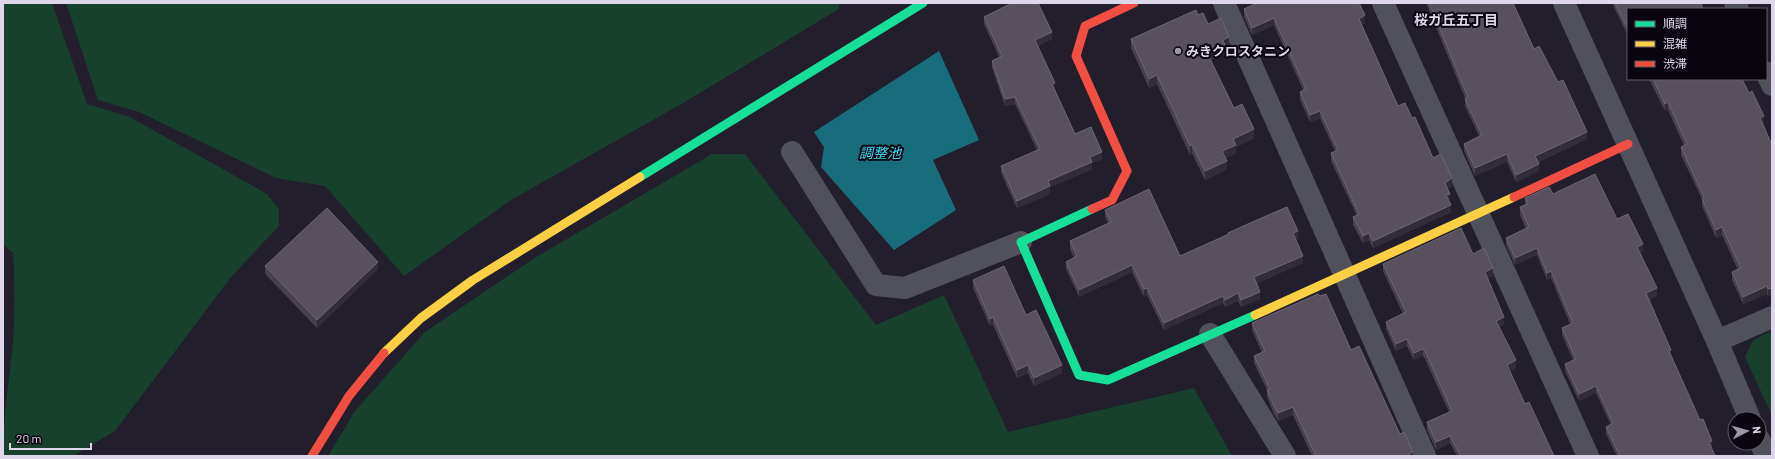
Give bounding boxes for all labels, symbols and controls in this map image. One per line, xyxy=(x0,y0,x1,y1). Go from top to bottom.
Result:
legend xyxy=(1627,8,1767,80)
district label: 桜ガ丘五丁目 xyxy=(1414,11,1498,28)
text: 順調 xyxy=(1663,16,1687,30)
text: 混雑 xyxy=(1663,36,1687,50)
place label: みきクロスタニン xyxy=(1186,43,1290,59)
marker: みきクロスタニン xyxy=(1173,46,1183,56)
text: 渋滞 xyxy=(1663,56,1687,70)
water label: 調整池 xyxy=(859,144,903,161)
north arrow xyxy=(1727,411,1767,451)
scale bar xyxy=(10,425,91,451)
text: N xyxy=(1751,426,1764,434)
text: 20 m xyxy=(16,431,42,445)

